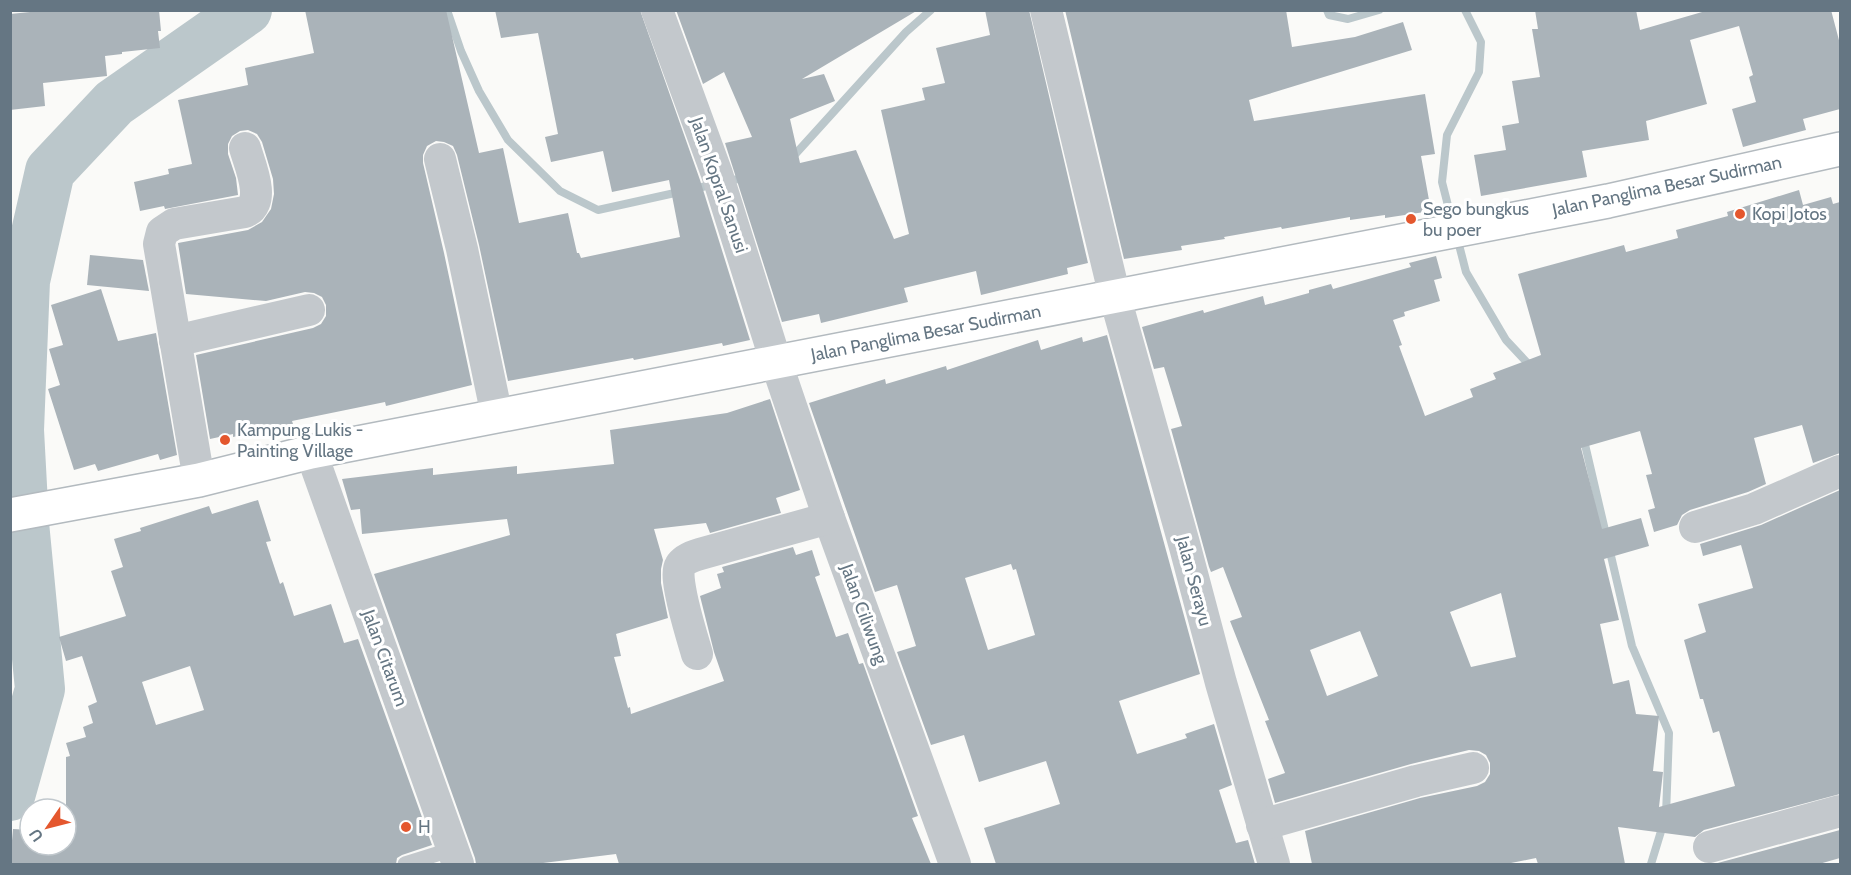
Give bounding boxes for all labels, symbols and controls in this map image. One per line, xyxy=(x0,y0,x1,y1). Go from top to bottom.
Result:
street label: Jalan Kopral Sanusi xyxy=(685,113,753,256)
street label: Jalan Panglima Besar Sudirman xyxy=(1549,151,1784,221)
place label: Sego bungkus bu poer xyxy=(1423,198,1529,241)
place label: Kopi Jotos xyxy=(1752,203,1827,225)
marker: Kopi Jotos xyxy=(1733,207,1747,221)
marker: Sego bungkus bu poer xyxy=(1404,212,1418,226)
street label: Jalan Panglima Besar Sudirman xyxy=(808,300,1043,366)
place label: Kampung Lukis - Painting Village xyxy=(237,419,364,462)
marker: Kampung Lukis - Painting Village xyxy=(218,433,232,447)
street label: Jalan Serayu xyxy=(1171,533,1217,628)
street label: Jalan Ciliwung xyxy=(835,560,893,668)
street label: Jalan Citarum xyxy=(357,606,413,709)
north arrow xyxy=(18,797,78,857)
place label: H xyxy=(418,816,431,838)
marker: H xyxy=(399,820,413,834)
text: U xyxy=(25,825,47,845)

